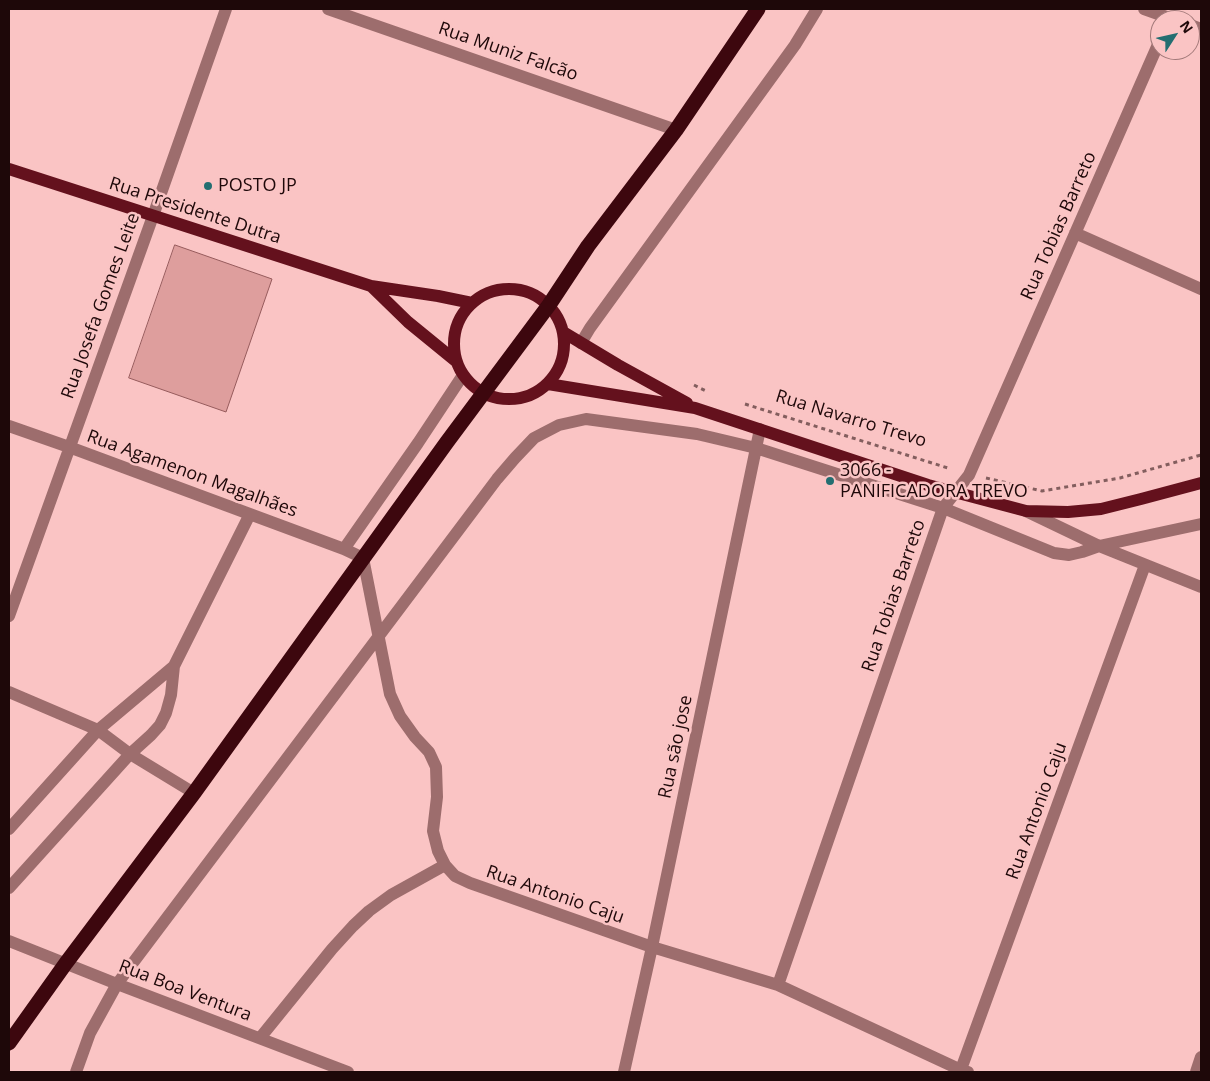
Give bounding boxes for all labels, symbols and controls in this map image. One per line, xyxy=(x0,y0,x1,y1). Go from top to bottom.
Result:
north arrow xyxy=(1150,10,1200,60)
text: N xyxy=(1176,17,1198,37)
street label: Rua Muniz Falcão xyxy=(435,18,581,86)
street label: Rua Tobias Barreto xyxy=(1017,148,1101,304)
street label: Rua Presidente Dutra xyxy=(106,173,284,249)
place label: POSTO JP xyxy=(218,175,297,197)
marker: POSTO JP xyxy=(202,180,214,192)
street label: Rua Josefa Gomes Leite xyxy=(57,210,145,402)
street label: Rua Navarro Trevo xyxy=(773,386,929,452)
street label: Rua Agamenon Magalhães xyxy=(84,426,300,522)
place label: 3066 - PANIFICADORA TREVO xyxy=(840,460,1028,502)
marker: 3066 - PANIFICADORA TREVO xyxy=(824,475,836,487)
street label: Rua Tobias Barreto xyxy=(858,517,930,675)
street label: Rua são jose xyxy=(655,693,697,801)
street label: Rua Antonio Caju xyxy=(1002,739,1072,883)
street label: Rua Antonio Caju xyxy=(483,861,627,929)
street label: Rua Boa Ventura xyxy=(115,956,255,1026)

